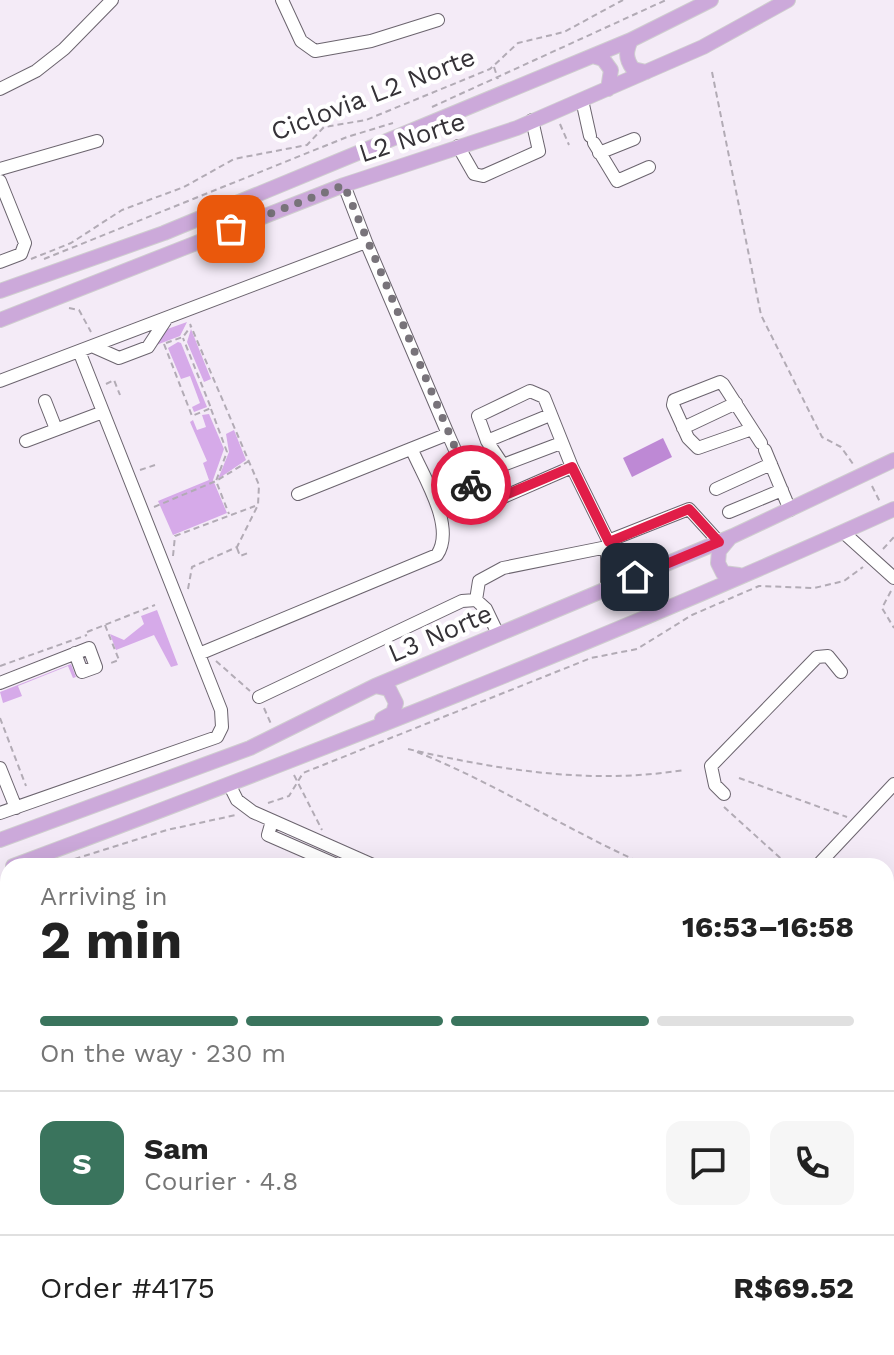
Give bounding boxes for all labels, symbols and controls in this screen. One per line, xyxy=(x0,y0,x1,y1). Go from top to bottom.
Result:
street label: Ciclovia L2 Norte xyxy=(266,41,480,147)
street label: L2 Norte xyxy=(355,105,469,169)
pin xyxy=(197,195,265,263)
icon: bag xyxy=(209,207,253,251)
courier xyxy=(431,445,511,525)
icon: bike xyxy=(449,463,493,507)
pin xyxy=(601,543,669,611)
icon: home xyxy=(613,555,657,599)
street label: L3 Norte xyxy=(384,598,496,668)
text: Arriving in xyxy=(40,881,168,911)
text: 16:53–16:58 xyxy=(682,909,854,944)
text: 2 min xyxy=(40,910,182,971)
text: On the way · 230 m xyxy=(40,1038,286,1068)
button: chat xyxy=(666,1121,750,1205)
button: phone xyxy=(770,1121,854,1205)
text: Sam xyxy=(144,1131,209,1166)
text: S xyxy=(72,1146,92,1181)
text: Courier · 4.8 xyxy=(144,1166,298,1196)
text: Order #4175 xyxy=(40,1270,215,1305)
text: R$69.52 xyxy=(733,1270,854,1305)

